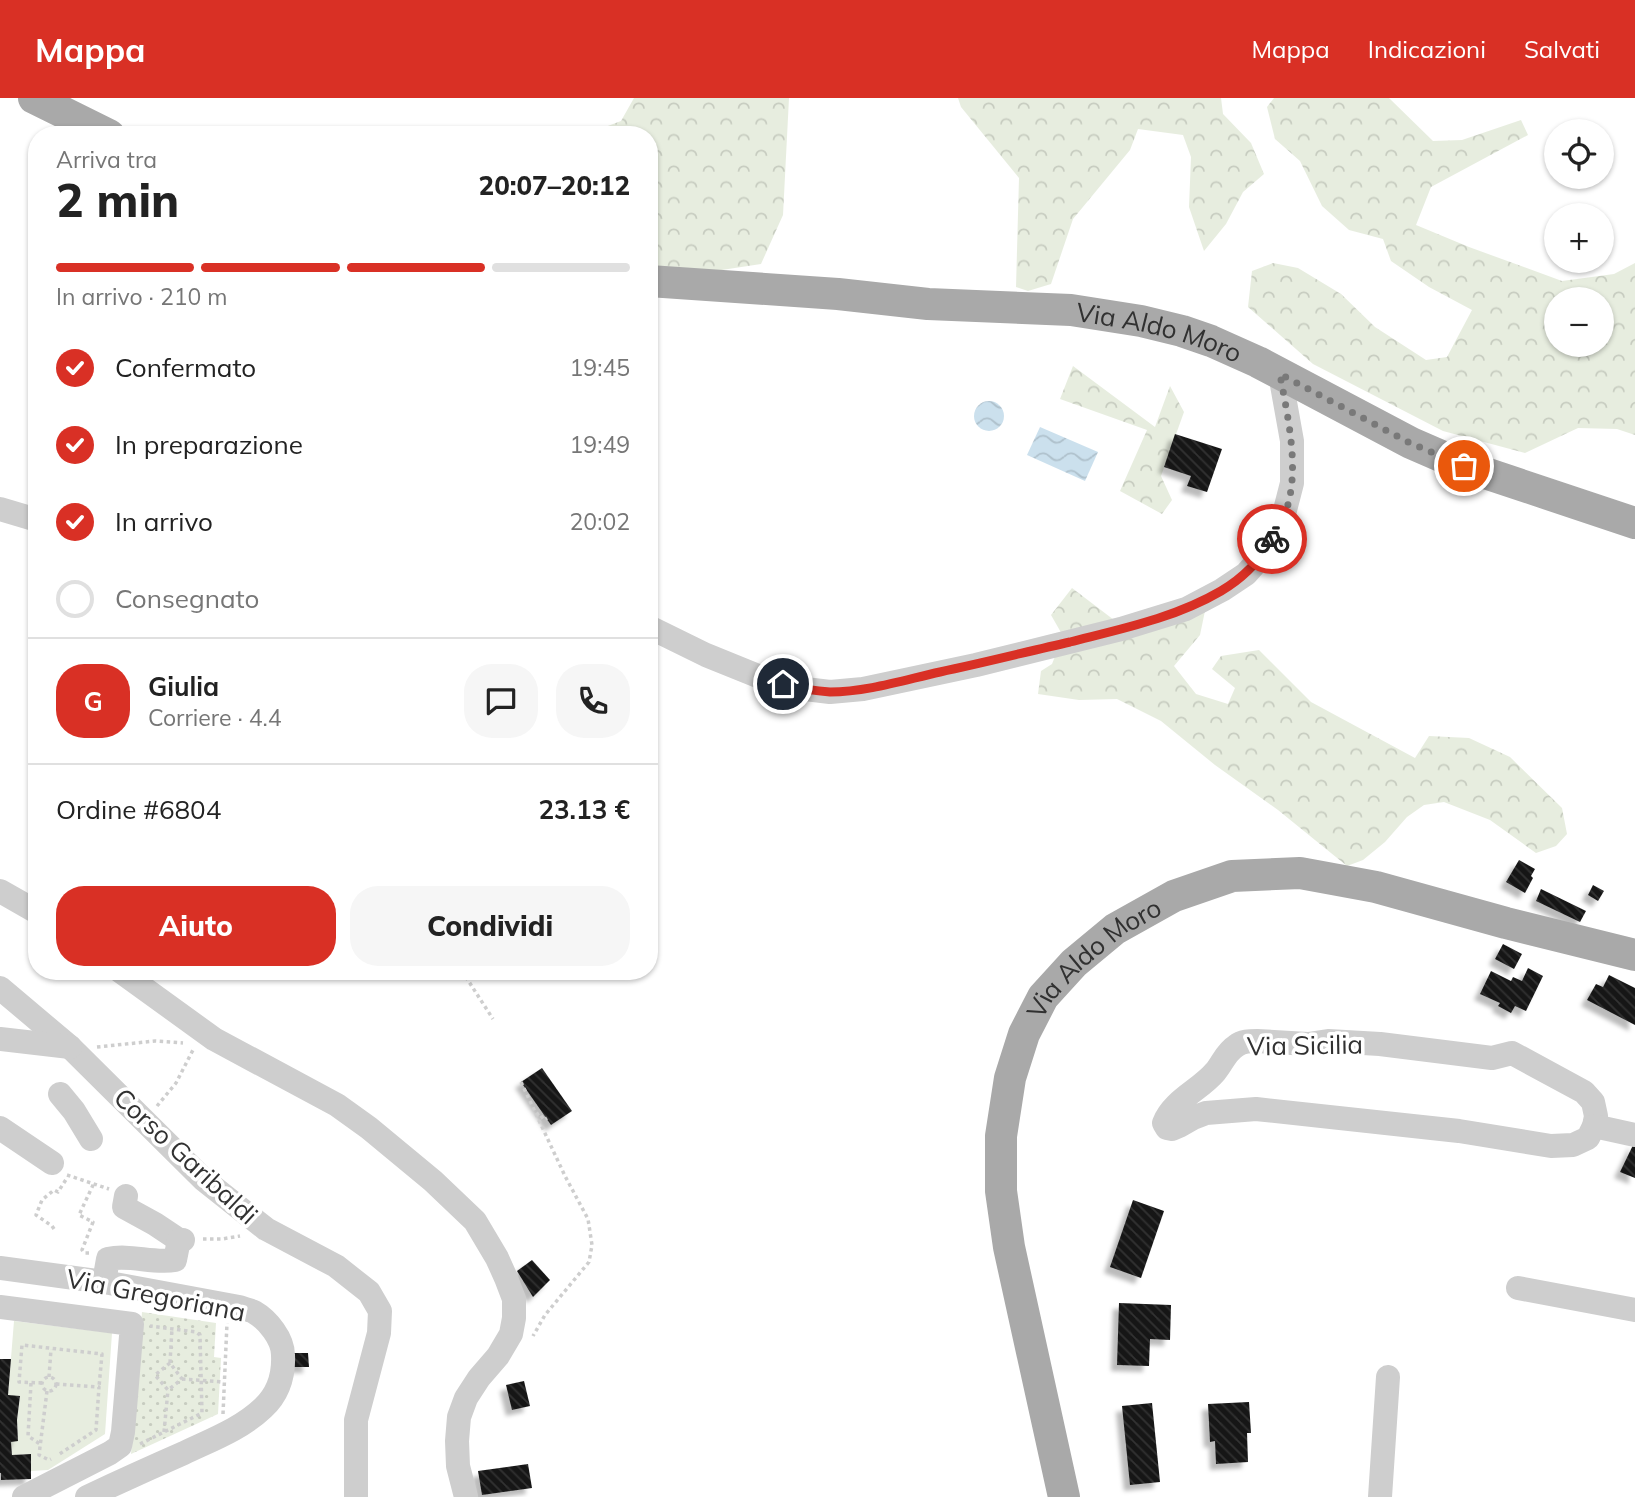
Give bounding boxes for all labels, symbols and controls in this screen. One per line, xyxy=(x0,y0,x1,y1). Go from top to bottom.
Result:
text: Mappa xyxy=(35,29,146,70)
text: Mappa xyxy=(1251,34,1330,64)
text: Indicazioni xyxy=(1368,34,1486,64)
text: Salvati xyxy=(1524,34,1600,64)
map controls xyxy=(1544,119,1614,357)
button: locate xyxy=(1544,119,1614,189)
text: Arriva tra xyxy=(56,145,157,174)
text: 20:07–20:12 xyxy=(479,169,630,202)
text: 2 min xyxy=(56,171,179,229)
button: + xyxy=(1544,203,1614,273)
text: In arrivo · 210 m xyxy=(56,282,228,311)
button: − xyxy=(1544,287,1614,357)
street label: Via Aldo Moro xyxy=(1074,295,1247,369)
icon: check xyxy=(56,349,94,387)
text: Confermato xyxy=(115,351,256,384)
text: 19:45 xyxy=(570,353,630,382)
icon: check xyxy=(56,426,94,464)
text: In preparazione xyxy=(115,428,303,461)
text: 19:49 xyxy=(570,430,630,459)
pin xyxy=(1434,436,1494,496)
icon: bag xyxy=(1445,447,1483,485)
icon: check xyxy=(56,503,94,541)
courier xyxy=(1237,504,1307,574)
text: In arrivo xyxy=(115,505,213,538)
text: 20:02 xyxy=(570,507,630,536)
icon: bike xyxy=(1253,520,1291,558)
text: Consegnato xyxy=(115,582,259,615)
pin xyxy=(753,654,813,714)
button: chat xyxy=(464,664,538,738)
button: phone xyxy=(556,664,630,738)
icon: home xyxy=(764,665,802,703)
text: Giulia xyxy=(148,670,219,703)
text: G xyxy=(83,685,103,718)
text: Corriere · 4.4 xyxy=(148,703,282,732)
text: Ordine #6804 xyxy=(56,793,221,826)
text: 23.13 € xyxy=(538,793,630,826)
button: Aiuto xyxy=(56,886,336,966)
button: Condividi xyxy=(350,886,630,966)
street label: Via Aldo Moro xyxy=(1019,890,1167,1024)
street label: Via Sicilia xyxy=(1247,1027,1363,1063)
street label: Corso Garibaldi xyxy=(107,1081,265,1231)
street label: Via Gregoriana xyxy=(64,1261,248,1329)

